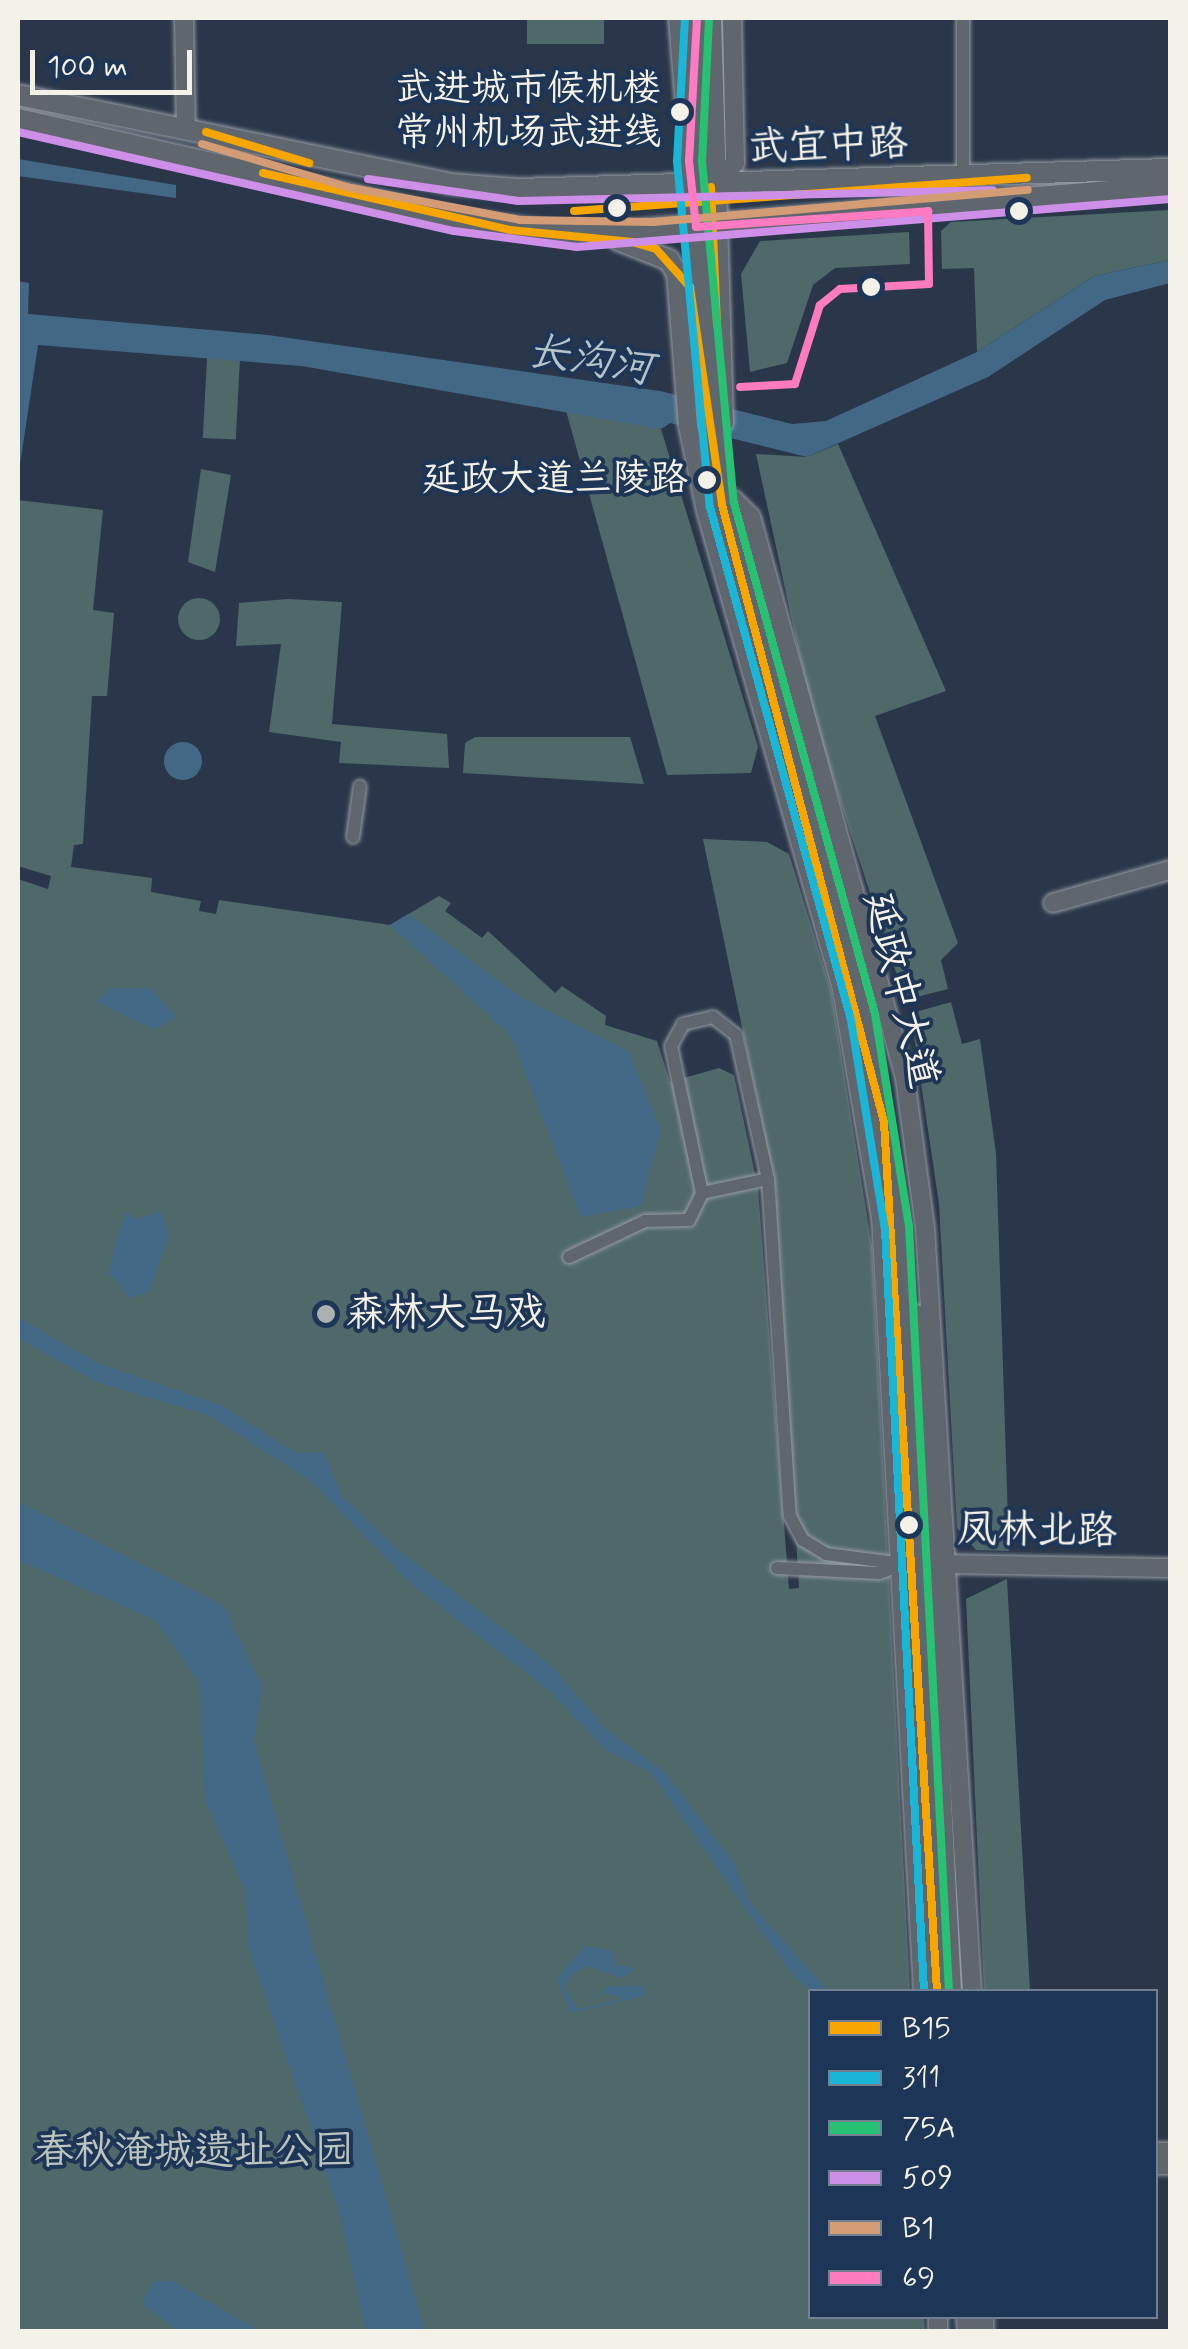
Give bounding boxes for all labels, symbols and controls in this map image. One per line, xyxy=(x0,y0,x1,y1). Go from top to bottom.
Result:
scale bar xyxy=(35,30,198,92)
text: 100 m xyxy=(47,48,128,87)
place label: 武进城市候机楼 常州机场武进线 xyxy=(395,67,661,156)
marker: 武进城市候机楼 常州机场武进线 xyxy=(670,102,690,122)
street label: 武宜中路 xyxy=(747,119,909,173)
unlabelled marker xyxy=(607,198,627,218)
unlabelled marker xyxy=(1009,201,1029,221)
unlabelled marker xyxy=(861,277,881,297)
water label: 长沟河 xyxy=(524,327,656,397)
place label: 延政大道兰陵路 xyxy=(422,457,688,503)
marker: 延政大道兰陵路 xyxy=(697,470,717,490)
street label: 延政中大道 xyxy=(853,887,947,1093)
place label: 森林大马戏 xyxy=(346,1290,546,1338)
marker: 森林大马戏 xyxy=(315,1303,337,1325)
street label: 凤林北路 xyxy=(957,1506,1117,1556)
unlabelled marker xyxy=(899,1515,919,1535)
legend xyxy=(808,1989,1158,2319)
text: B15 xyxy=(902,2009,950,2048)
text: 311 xyxy=(902,2059,940,2098)
text: 75A xyxy=(902,2109,956,2148)
park label: 春秋淹城遗址公园 xyxy=(34,2128,354,2176)
text: 509 xyxy=(902,2159,953,2198)
text: B1 xyxy=(902,2209,934,2248)
text: 69 xyxy=(902,2259,935,2298)

